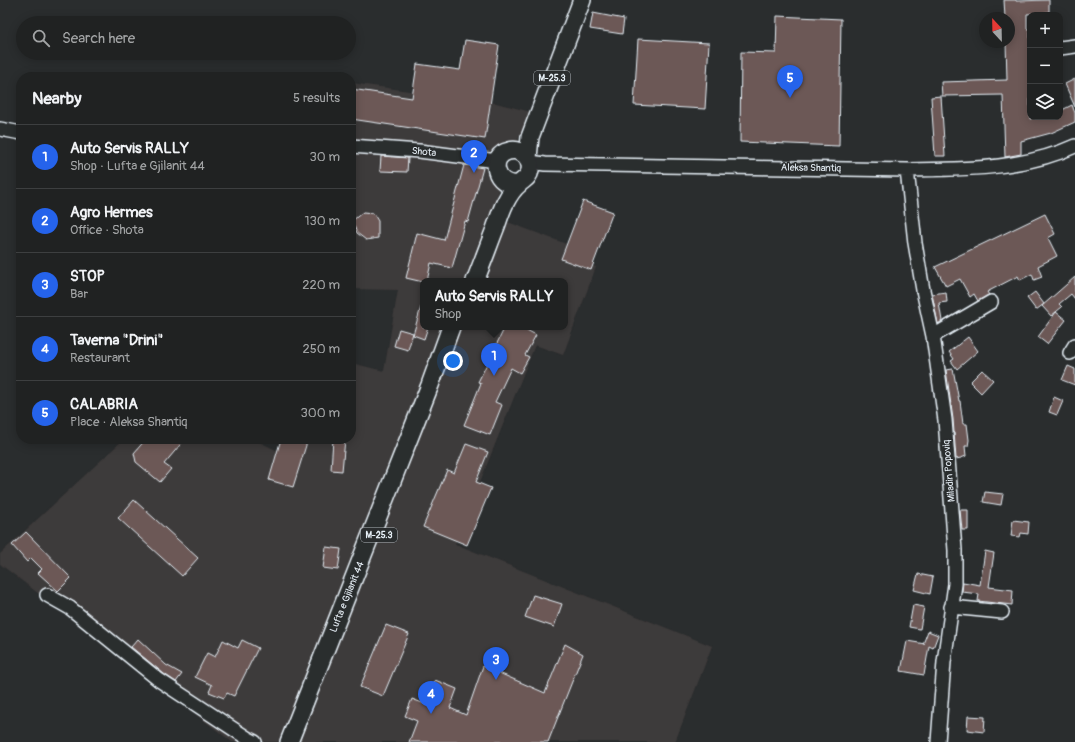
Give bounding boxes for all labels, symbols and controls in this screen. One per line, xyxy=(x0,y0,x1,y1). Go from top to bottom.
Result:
north arrow xyxy=(979,12,1015,48)
map controls xyxy=(1027,12,1063,120)
button: + xyxy=(1027,12,1063,48)
search box xyxy=(16,16,356,60)
icon: search xyxy=(30,27,52,49)
text: Search here xyxy=(62,29,135,48)
button: − xyxy=(1027,48,1063,84)
pin: 5 xyxy=(777,65,803,98)
road number: M-25.3 xyxy=(534,71,570,85)
button: layers xyxy=(1027,84,1063,120)
text: Nearby xyxy=(32,88,81,109)
text: 5 results xyxy=(293,90,340,106)
text: Auto Servis RALLY xyxy=(70,139,189,158)
pin: 2 xyxy=(461,140,487,173)
street label: Shota xyxy=(411,145,437,159)
text: 1 xyxy=(42,149,48,165)
text: 30 m xyxy=(310,149,340,165)
text: Shop · Lufta e Gjilanit 44 xyxy=(70,158,205,174)
street label: Aleksa Shantiq xyxy=(781,161,842,175)
text: Agro Hermes xyxy=(70,203,153,222)
text: 2 xyxy=(41,213,49,229)
text: 130 m xyxy=(304,213,340,229)
text: Office · Shota xyxy=(70,222,144,238)
text: STOP xyxy=(70,267,105,286)
text: 3 xyxy=(41,277,49,293)
text: 220 m xyxy=(302,277,340,293)
popup xyxy=(420,278,568,330)
text: Bar xyxy=(70,286,88,302)
text: Auto Servis RALLY xyxy=(435,287,553,306)
text: Shop xyxy=(435,306,461,322)
text: Taverna "Drini" xyxy=(70,331,163,350)
text: 4 xyxy=(41,341,49,357)
text: 250 m xyxy=(302,341,340,357)
pin: 1 xyxy=(481,343,507,376)
text: Restaurant xyxy=(70,350,130,366)
your location xyxy=(443,351,463,371)
text: CALABRIA xyxy=(70,395,138,414)
text: 5 xyxy=(41,405,49,421)
text: 300 m xyxy=(301,405,340,421)
text: Place · Aleksa Shantiq xyxy=(70,414,187,430)
street label: Miladin Popoviq xyxy=(940,439,958,503)
road number: M-25.3 xyxy=(361,528,397,542)
street label: Lufta e Gjilanit 44 xyxy=(327,560,367,634)
pin: 3 xyxy=(483,647,509,680)
pin: 4 xyxy=(418,681,444,714)

